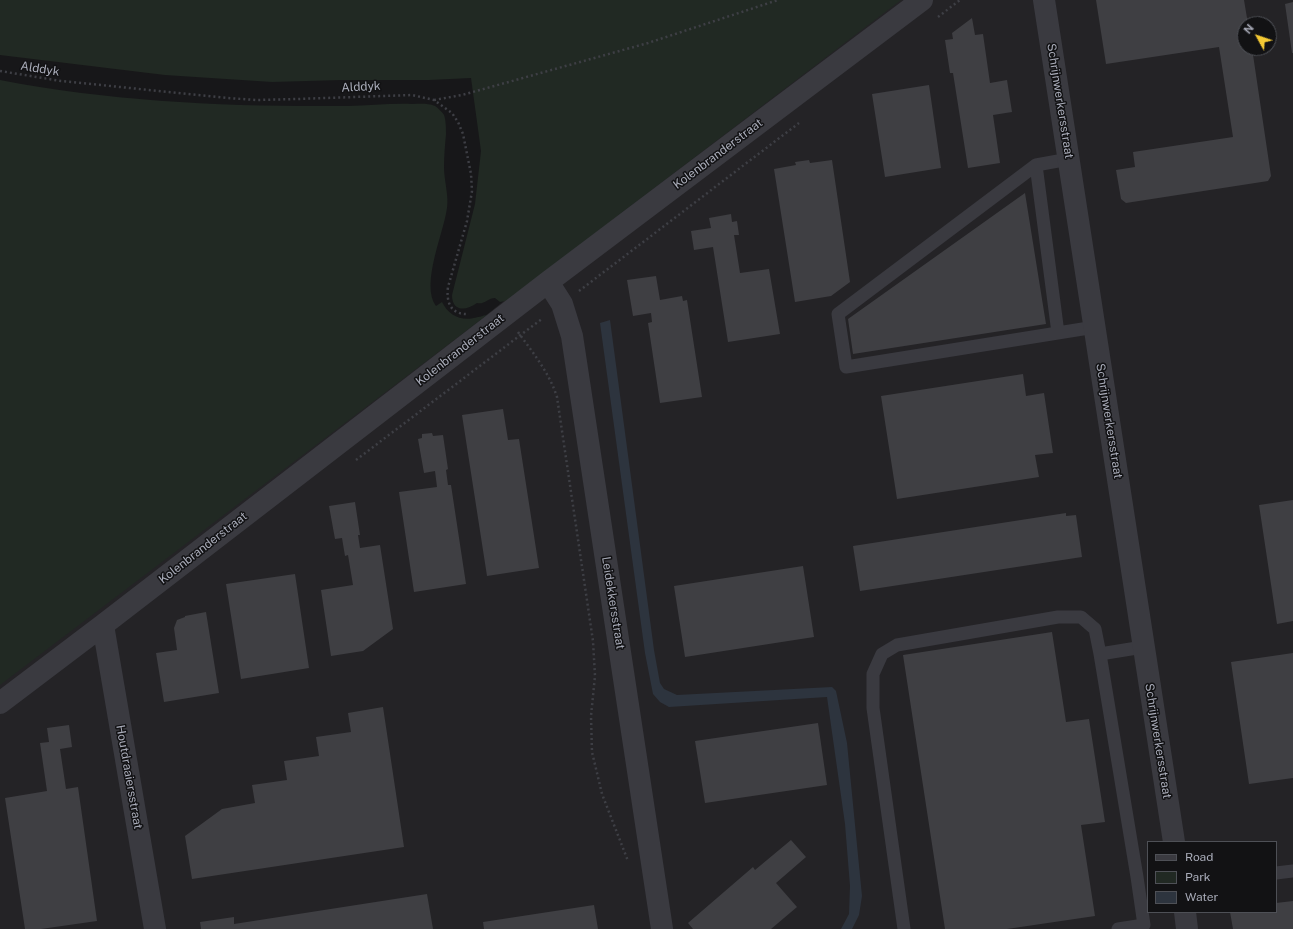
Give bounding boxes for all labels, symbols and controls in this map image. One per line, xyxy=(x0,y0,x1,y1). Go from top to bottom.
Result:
north arrow xyxy=(1237,16,1277,56)
text: N xyxy=(1241,22,1256,36)
street label: Schrijnwerkersstraat xyxy=(1044,42,1076,160)
street label: Alddyk xyxy=(19,59,61,79)
street label: Alddyk xyxy=(341,79,381,95)
street label: Kolenbranderstraat xyxy=(670,116,766,192)
street label: Kolenbranderstraat xyxy=(413,311,507,389)
street label: Schrijnwerkersstraat xyxy=(1093,362,1125,480)
street label: Kolenbranderstraat xyxy=(156,509,250,587)
street label: Leidekkersstraat xyxy=(599,556,627,650)
street label: Schrijnwerkersstraat xyxy=(1142,682,1174,800)
street label: Houtdraaiersstraat xyxy=(113,724,145,830)
legend xyxy=(1147,841,1277,913)
text: Road xyxy=(1185,850,1213,864)
text: Park xyxy=(1185,870,1211,884)
text: Water xyxy=(1185,890,1218,904)

